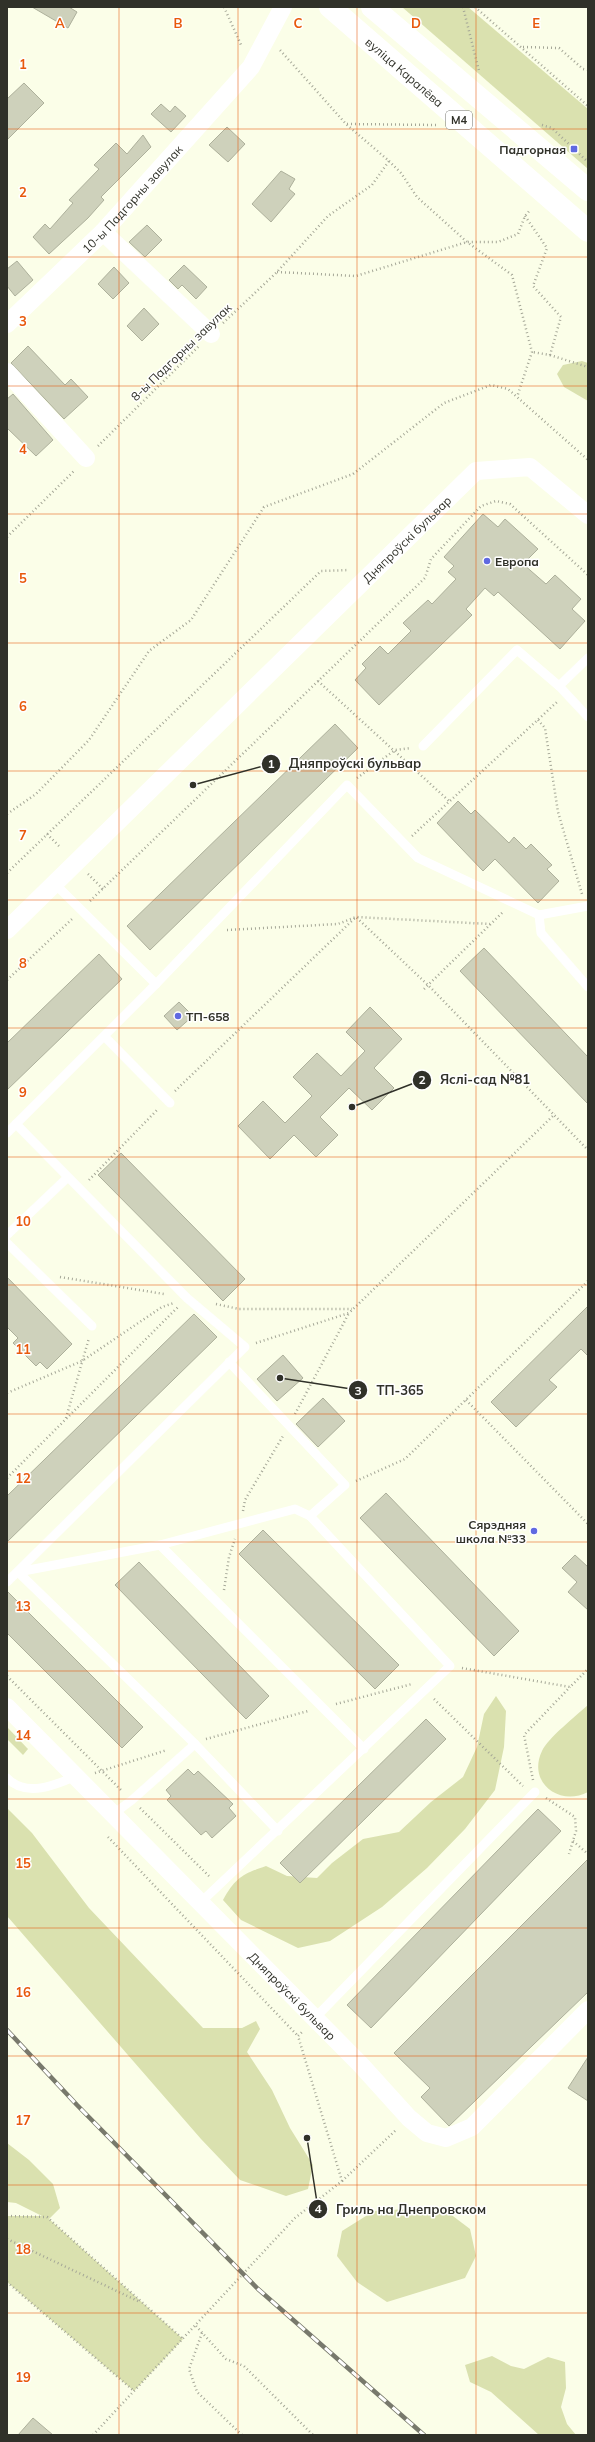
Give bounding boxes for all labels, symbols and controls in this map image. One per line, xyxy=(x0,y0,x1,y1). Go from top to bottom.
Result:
text: A xyxy=(55,15,65,31)
text: B xyxy=(174,15,183,31)
text: C xyxy=(294,15,303,31)
text: D xyxy=(411,15,421,31)
text: E xyxy=(532,15,540,31)
street label: вуліца Каралёва xyxy=(363,34,447,110)
text: 1 xyxy=(19,56,27,72)
road number: М4 xyxy=(446,111,472,129)
street label: 10-ы Падгорны завулак xyxy=(79,141,186,256)
place label: Падгорная xyxy=(499,142,566,157)
marker: Падгорная xyxy=(569,144,579,154)
text: 2 xyxy=(19,184,27,200)
street label: 8-ы Падгорны завулак xyxy=(128,300,235,404)
text: 3 xyxy=(19,313,27,329)
text: 4 xyxy=(19,441,27,457)
street label: Дняпроўскі бульвар xyxy=(359,492,454,586)
place label: Европа xyxy=(495,554,539,569)
marker: Европа xyxy=(482,556,492,566)
text: 5 xyxy=(19,570,27,586)
text: 6 xyxy=(19,698,27,714)
callout: Дняпроўскі бульвар xyxy=(261,751,429,776)
text: Дняпроўскі бульвар xyxy=(289,755,421,772)
text: 1 xyxy=(267,756,275,771)
text: 7 xyxy=(19,827,27,843)
text: 8 xyxy=(19,955,27,971)
place label: ТП-658 xyxy=(186,1009,230,1024)
marker: ТП-658 xyxy=(173,1011,183,1021)
callout: Яслі-сад №81 xyxy=(412,1067,538,1092)
text: Яслі-сад №81 xyxy=(440,1071,530,1087)
text: 2 xyxy=(418,1072,426,1087)
text: 9 xyxy=(19,1084,27,1100)
text: 10 xyxy=(15,1213,31,1229)
text: 11 xyxy=(15,1341,31,1357)
callout: ТП-365 xyxy=(348,1378,431,1403)
text: ТП-365 xyxy=(376,1382,424,1398)
text: 3 xyxy=(354,1383,362,1398)
text: 12 xyxy=(15,1470,31,1486)
place label: Сярэдняя школа №33 xyxy=(456,1517,526,1546)
marker: Сярэдняя школа №33 xyxy=(529,1526,539,1536)
text: 13 xyxy=(15,1598,31,1614)
text: 14 xyxy=(15,1727,31,1743)
text: 15 xyxy=(15,1855,31,1871)
street label: Дняпроўскі бульвар xyxy=(246,1948,339,2043)
text: 16 xyxy=(15,1984,31,2000)
text: 17 xyxy=(15,2112,31,2128)
callout: Гриль на Днепровском xyxy=(308,2197,494,2222)
text: 4 xyxy=(314,2201,322,2216)
text: Гриль на Днепровском xyxy=(336,2201,486,2217)
text: 18 xyxy=(15,2241,31,2257)
text: 19 xyxy=(15,2369,31,2385)

